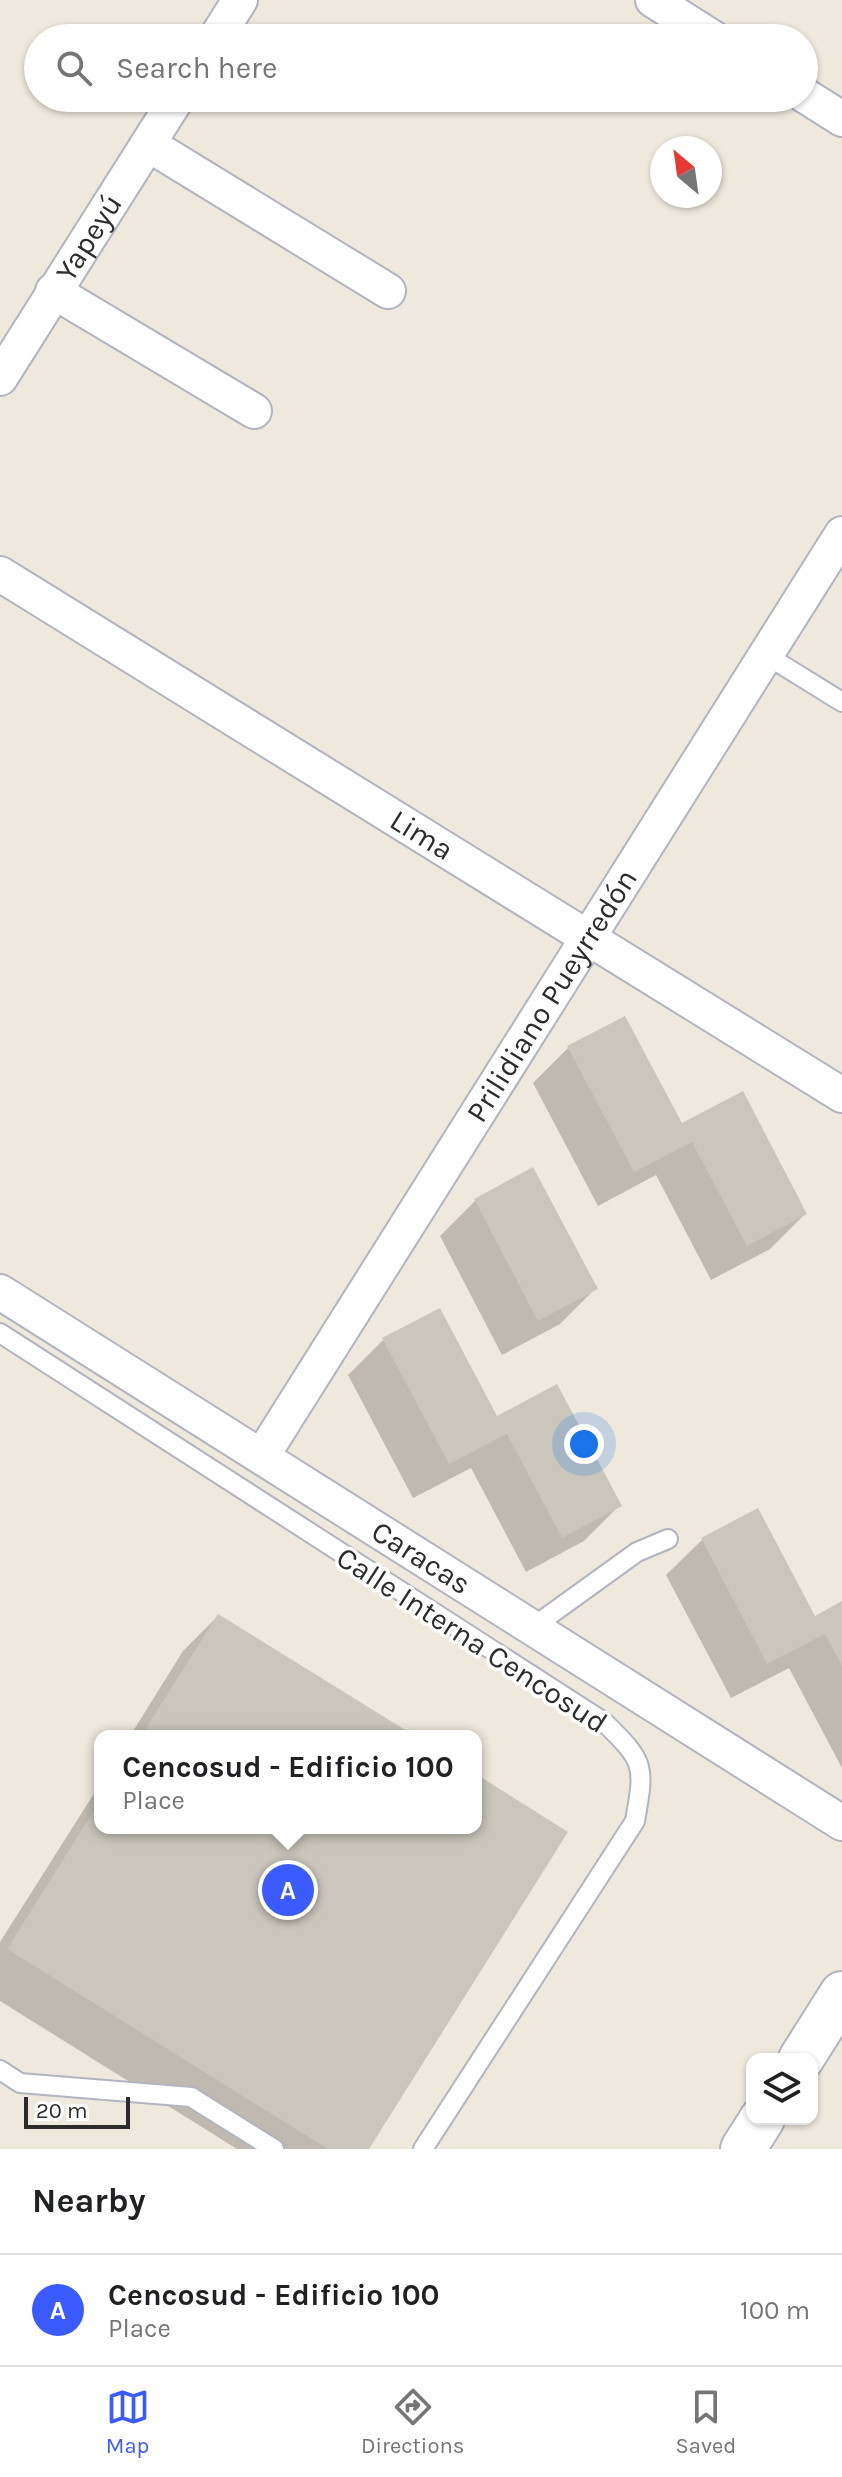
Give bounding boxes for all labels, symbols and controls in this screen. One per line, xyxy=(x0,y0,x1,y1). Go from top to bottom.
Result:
search box xyxy=(24,24,818,112)
icon: search xyxy=(52,46,96,90)
text: Search here xyxy=(116,50,277,86)
north arrow xyxy=(650,136,722,208)
street label: Yapeyú xyxy=(48,187,130,288)
street label: Lima xyxy=(384,802,460,868)
street label: Prilidiano Pueyrredón xyxy=(459,862,645,1129)
your location xyxy=(564,1424,604,1464)
street label: Caracas xyxy=(365,1513,477,1602)
street label: Calle Interna Cencosud xyxy=(330,1539,614,1741)
popup xyxy=(94,1730,482,1834)
text: Cencosud - Edificio 100 xyxy=(122,1749,454,1785)
text: Place xyxy=(122,1785,185,1816)
pin: A xyxy=(262,1860,314,1920)
map controls xyxy=(746,2053,818,2125)
button: layers xyxy=(746,2053,818,2125)
scale bar xyxy=(24,2093,130,2129)
text: 20 m xyxy=(36,2098,88,2124)
text: Nearby xyxy=(32,2181,146,2221)
text: Cencosud - Edificio 100 xyxy=(108,2277,440,2313)
text: A xyxy=(50,2295,66,2326)
text: 100 m xyxy=(740,2295,810,2326)
text: Place xyxy=(108,2313,171,2344)
tab: Map xyxy=(106,2385,150,2459)
tab: Directions xyxy=(361,2385,464,2459)
tab: Saved xyxy=(676,2385,736,2459)

